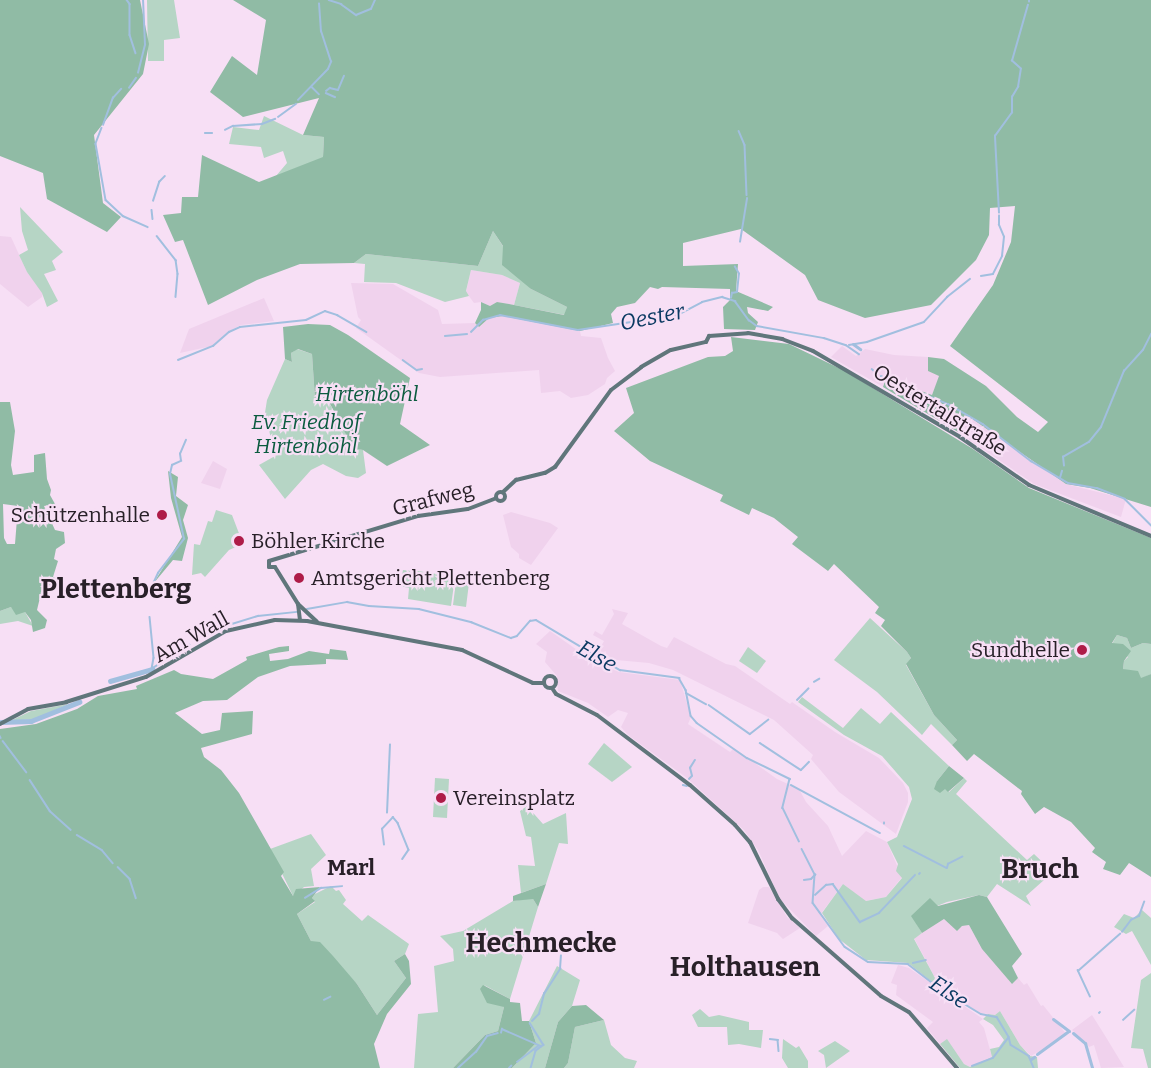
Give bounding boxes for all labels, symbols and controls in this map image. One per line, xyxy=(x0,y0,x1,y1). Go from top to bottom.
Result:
water label: Oester xyxy=(618,298,686,336)
street label: Oestertalstraße xyxy=(869,359,1011,461)
park label: Hirtenböhl xyxy=(315,381,419,407)
park label: Ev. Friedhof Hirtenböhl xyxy=(251,409,361,459)
street label: Grafweg xyxy=(390,477,476,521)
place label: Schützenhalle xyxy=(11,502,150,528)
marker: Schützenhalle xyxy=(155,508,169,522)
place label: Böhler Kirche xyxy=(251,528,385,554)
marker: Böhler Kirche xyxy=(232,534,246,548)
place label: Amtsgericht Plettenberg xyxy=(311,565,550,591)
marker: Amtsgericht Plettenberg xyxy=(292,571,306,585)
district label: Plettenberg xyxy=(40,574,192,606)
street label: Am Wall xyxy=(149,606,233,668)
water label: Else xyxy=(573,634,621,678)
place label: Sundhelle xyxy=(971,637,1070,663)
marker: Sundhelle xyxy=(1075,643,1089,657)
place label: Vereinsplatz xyxy=(453,785,575,811)
marker: Vereinsplatz xyxy=(434,791,448,805)
district label: Bruch xyxy=(1001,854,1079,886)
district label: Marl xyxy=(327,855,375,881)
district label: Hechmecke xyxy=(465,928,617,960)
district label: Holthausen xyxy=(670,952,820,984)
water label: Else xyxy=(925,970,973,1014)

